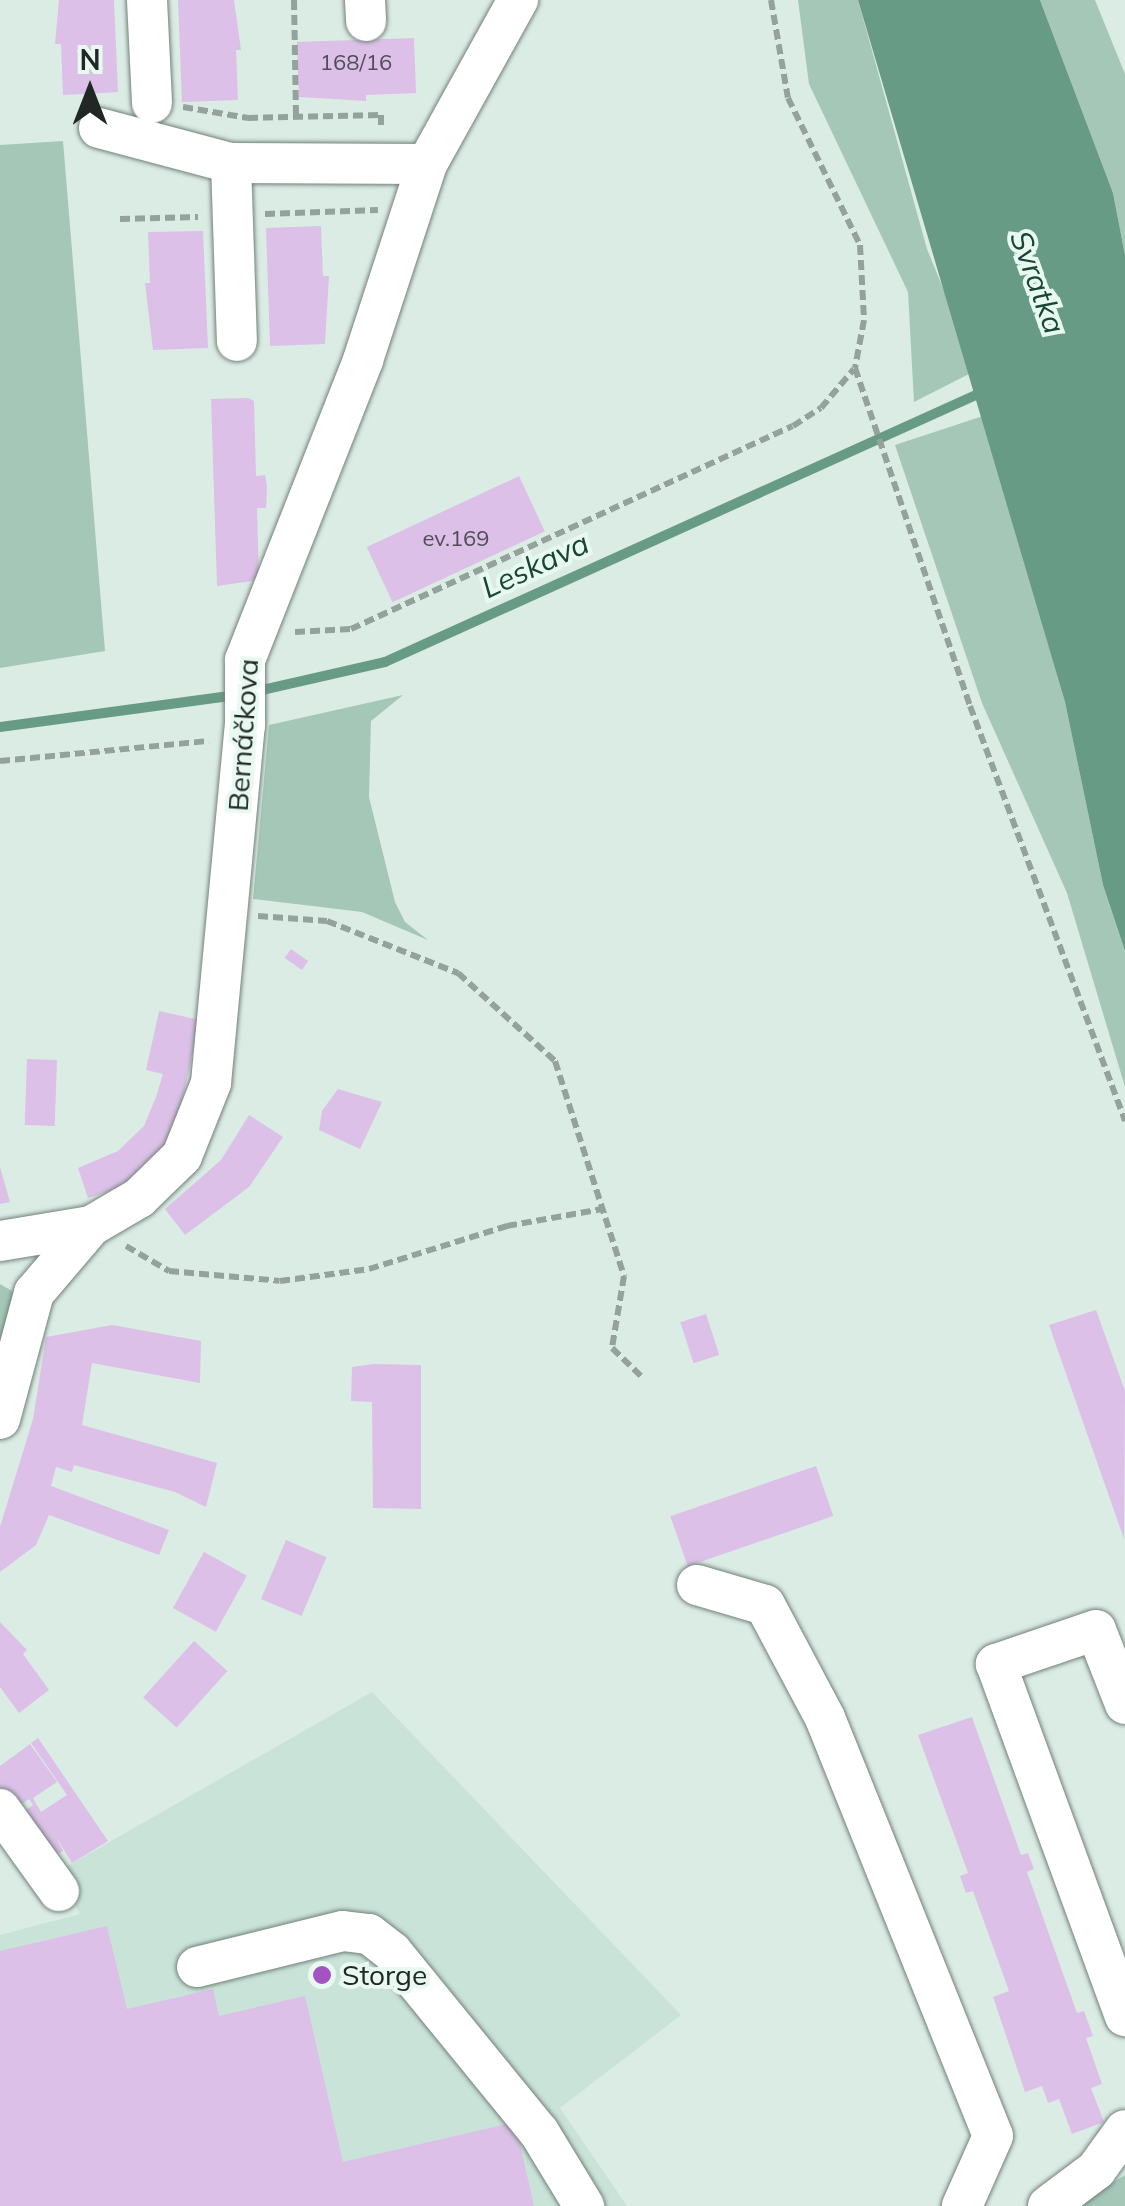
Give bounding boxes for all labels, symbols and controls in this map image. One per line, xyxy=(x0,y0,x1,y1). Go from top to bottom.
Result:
north arrow xyxy=(40,40,140,140)
text: N xyxy=(79,42,101,77)
house number: 168/16 xyxy=(320,50,392,76)
water label: Svratka xyxy=(1003,226,1073,338)
water label: Leskava xyxy=(476,525,594,605)
house number: ev.169 xyxy=(422,526,490,552)
street label: Bernáčkova xyxy=(221,658,265,812)
place label: Storge xyxy=(342,1958,427,1992)
marker: Storge xyxy=(311,1964,333,1986)

